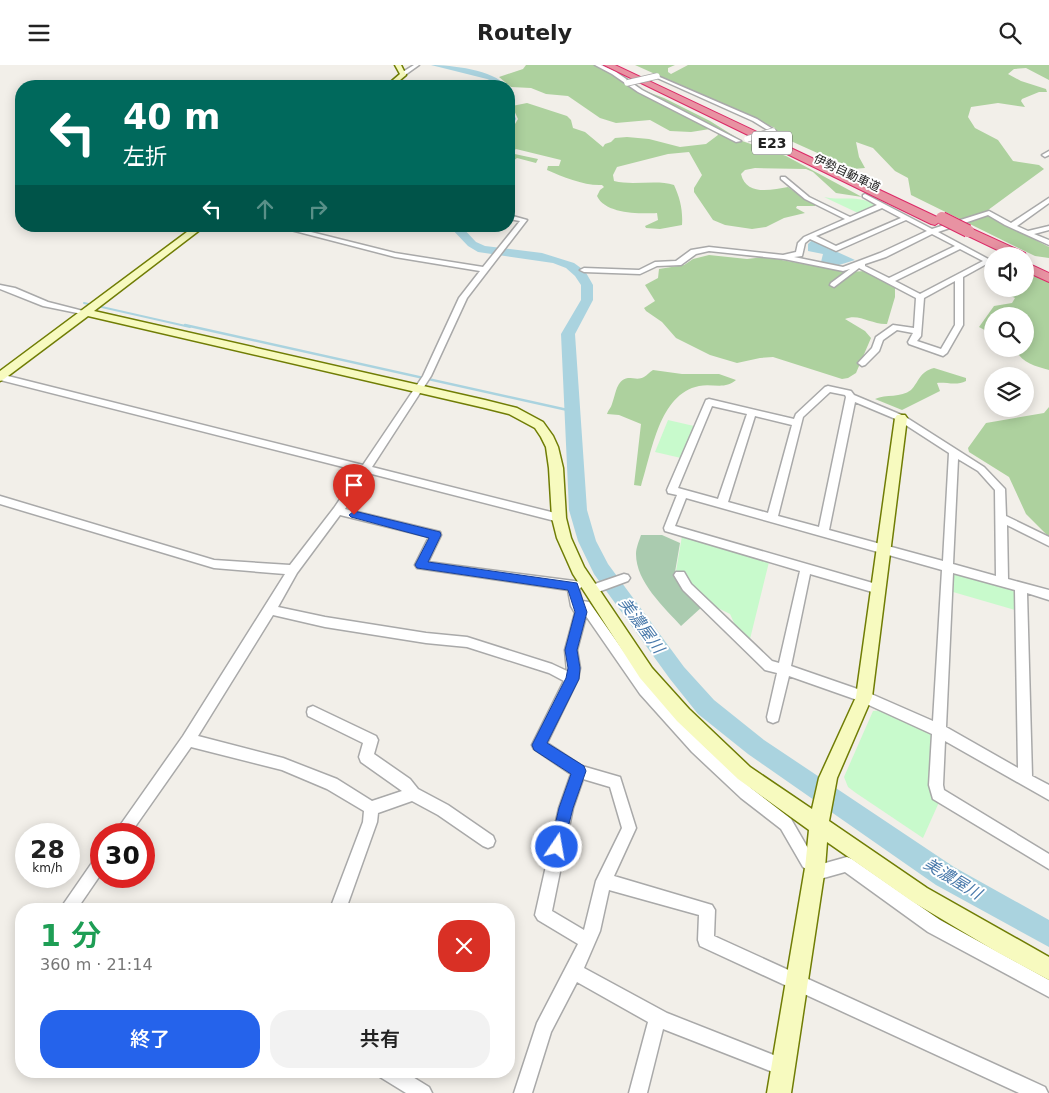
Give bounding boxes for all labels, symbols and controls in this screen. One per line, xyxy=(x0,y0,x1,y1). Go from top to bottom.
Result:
icon: menu xyxy=(25,19,53,47)
icon: search xyxy=(996,19,1024,47)
text: Routely xyxy=(477,20,572,45)
text: 40 m xyxy=(123,97,220,137)
icon: left xyxy=(40,100,105,165)
road number: E23 xyxy=(752,131,792,155)
text: 左折 xyxy=(123,144,167,169)
street label: 伊勢自動車道 xyxy=(811,151,883,195)
icon: left xyxy=(198,195,226,223)
icon: ahead xyxy=(251,195,279,223)
icon: right xyxy=(304,195,332,223)
map controls xyxy=(984,247,1034,417)
button: sound xyxy=(984,247,1034,297)
button: search xyxy=(984,307,1034,357)
button: layers xyxy=(984,367,1034,417)
pin xyxy=(333,464,375,515)
icon: arrive xyxy=(340,471,368,499)
water label: 美濃屋川 xyxy=(615,594,669,658)
position arrow xyxy=(530,820,582,872)
speed limit sign: 30 xyxy=(90,823,155,888)
text: 28 xyxy=(30,835,65,864)
water label: 美濃屋川 xyxy=(920,854,987,904)
text: km/h xyxy=(32,861,63,875)
text: 1 分 xyxy=(40,918,101,953)
button: close xyxy=(438,920,490,972)
text: 360 m · 21:14 xyxy=(40,955,153,974)
button: 終了 xyxy=(40,1010,260,1068)
button: 共有 xyxy=(270,1010,490,1068)

